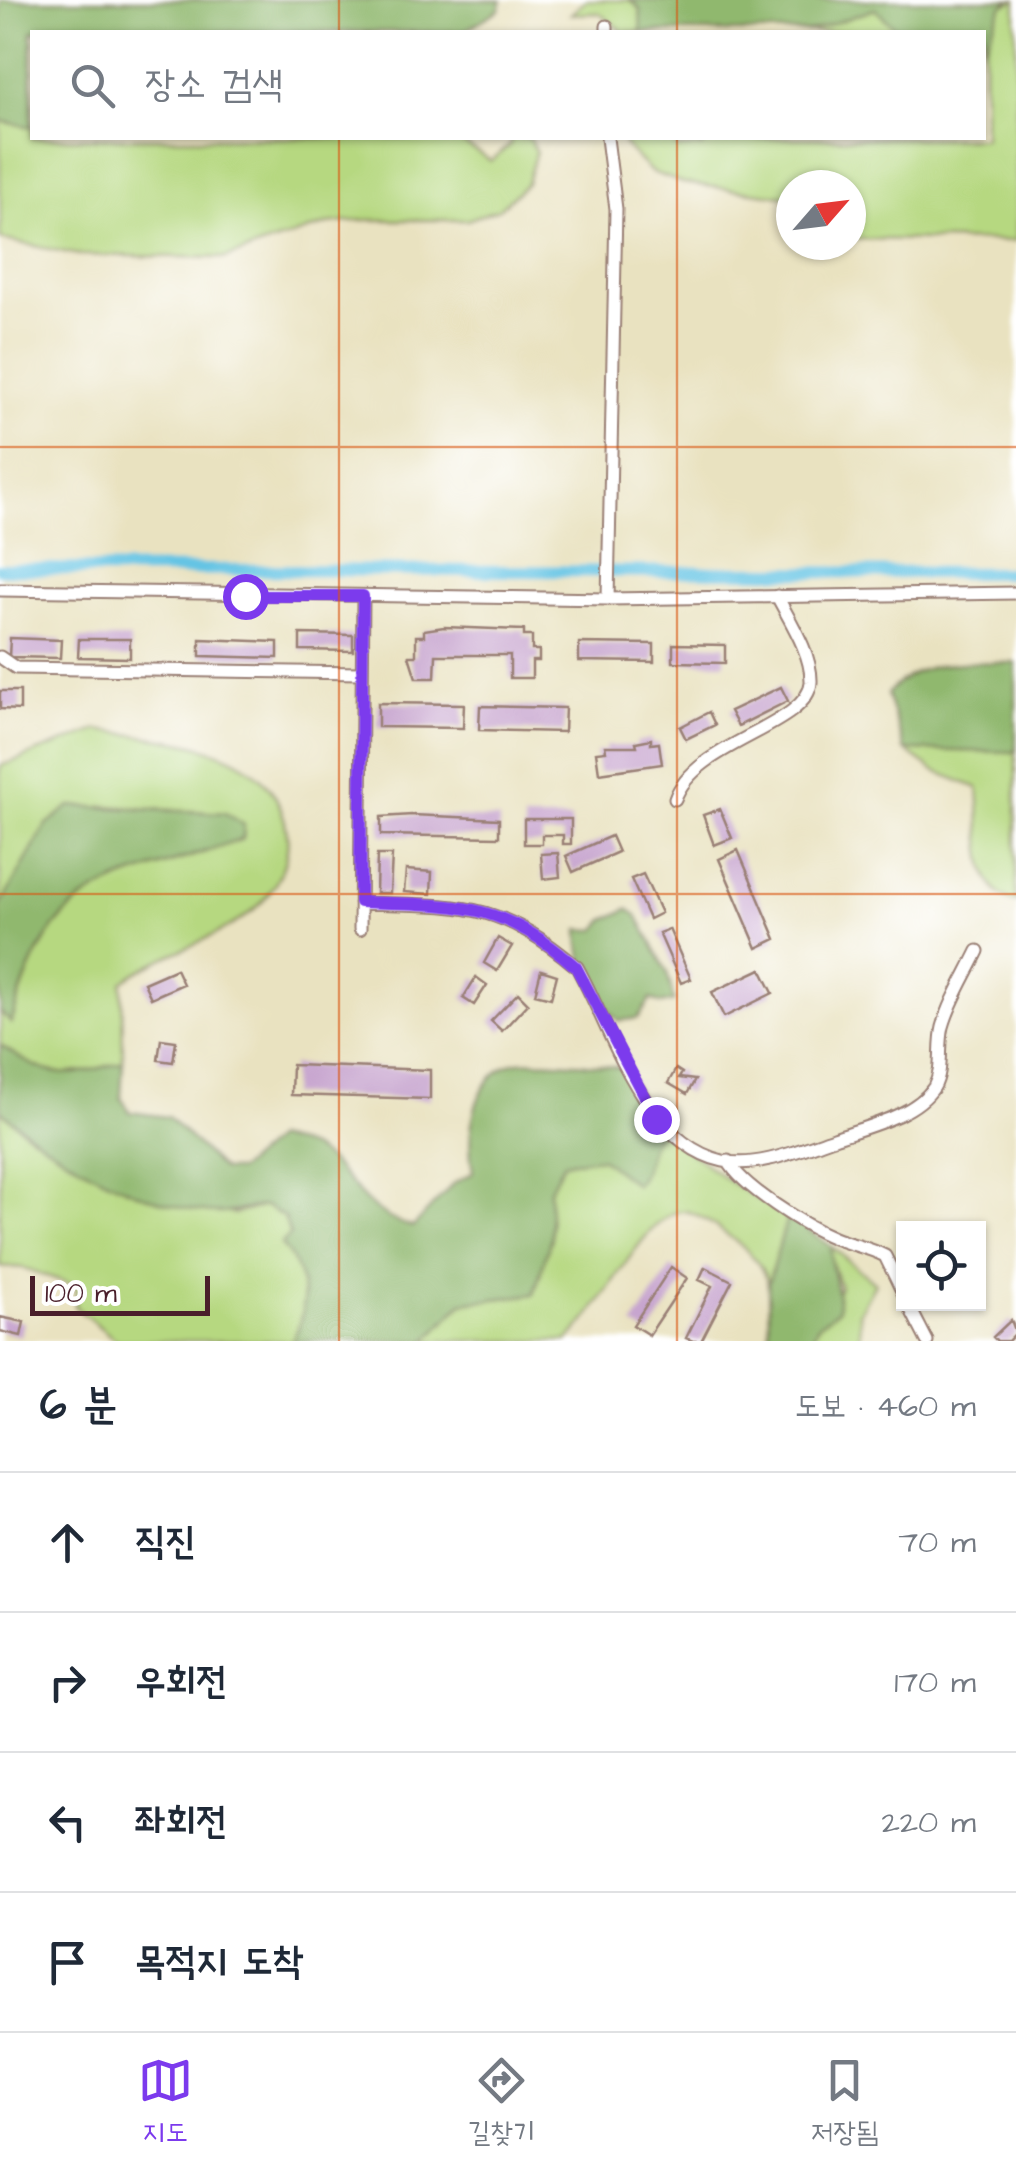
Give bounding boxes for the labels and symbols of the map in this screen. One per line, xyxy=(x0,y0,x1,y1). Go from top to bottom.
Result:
north arrow xyxy=(776,170,866,260)
route start xyxy=(223,574,269,620)
route end xyxy=(634,1097,680,1143)
scale bar xyxy=(30,1271,210,1316)

